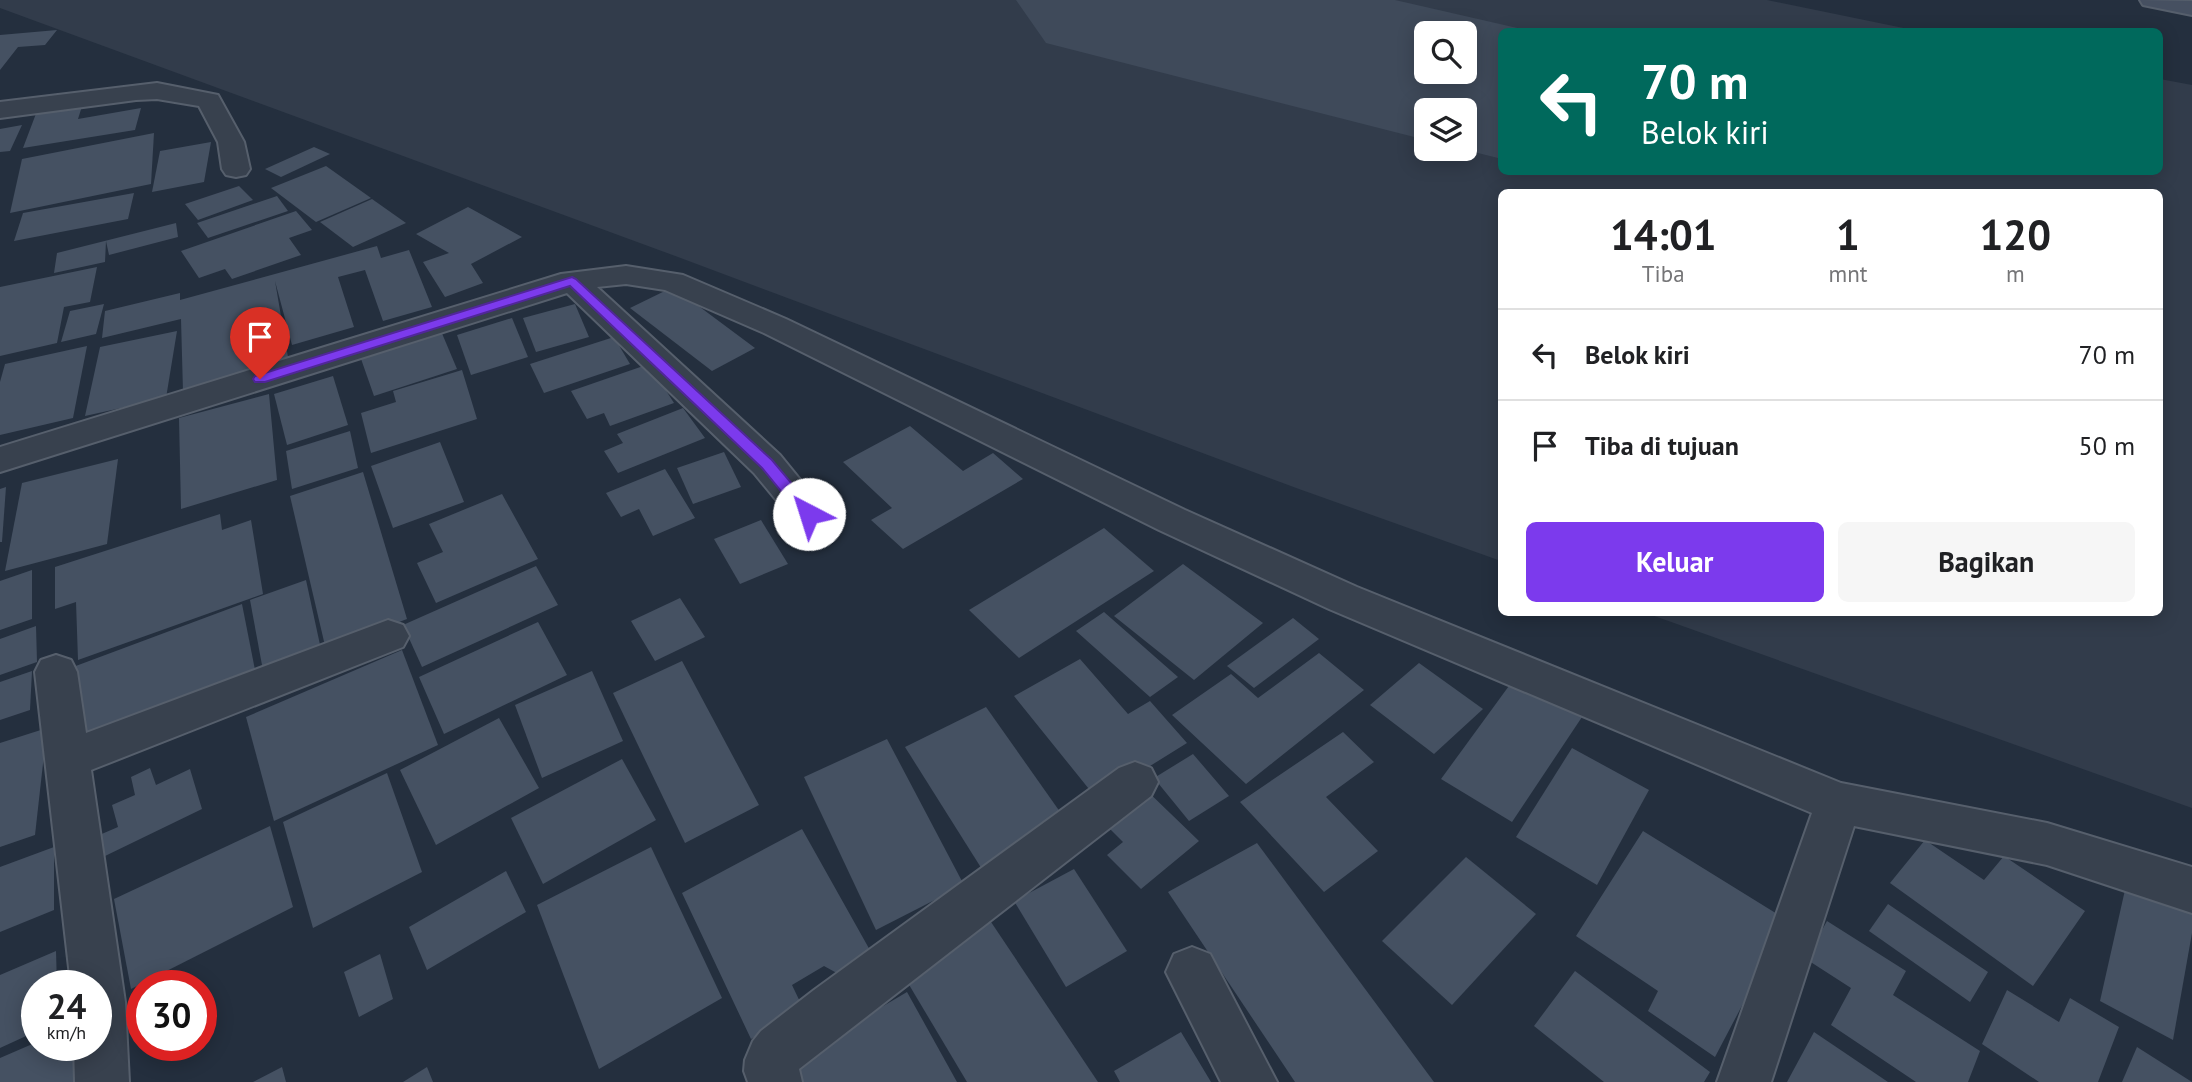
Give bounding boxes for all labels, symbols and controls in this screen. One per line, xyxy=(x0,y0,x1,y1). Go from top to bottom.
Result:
map controls xyxy=(1414,21,1477,161)
button: search xyxy=(1414,21,1477,84)
text: 70 m xyxy=(1641,49,1748,113)
icon: left xyxy=(1526,56,1617,147)
button: layers xyxy=(1414,98,1477,161)
text: Belok kiri xyxy=(1641,111,1769,153)
text: 14:01 xyxy=(1610,207,1717,262)
text: 1 xyxy=(1836,207,1860,262)
text: 120 xyxy=(1980,207,2051,262)
text: Tiba xyxy=(1642,259,1685,288)
text: mnt xyxy=(1829,259,1868,288)
text: m xyxy=(2006,259,2025,288)
pin xyxy=(230,307,290,379)
icon: arrive xyxy=(241,318,279,356)
icon: left xyxy=(1526,336,1564,374)
text: Belok kiri xyxy=(1585,338,1690,371)
text: 70 m xyxy=(2079,338,2135,371)
icon: arrive xyxy=(1526,427,1564,465)
text: Tiba di tujuan xyxy=(1585,429,1739,462)
text: 50 m xyxy=(2079,429,2135,462)
position arrow xyxy=(772,477,846,551)
button: Keluar xyxy=(1526,522,1824,602)
button: Bagikan xyxy=(1838,522,2135,602)
speed limit sign: 30 xyxy=(126,970,217,1061)
text: 24 xyxy=(47,983,86,1029)
text: km/h xyxy=(47,1021,86,1044)

